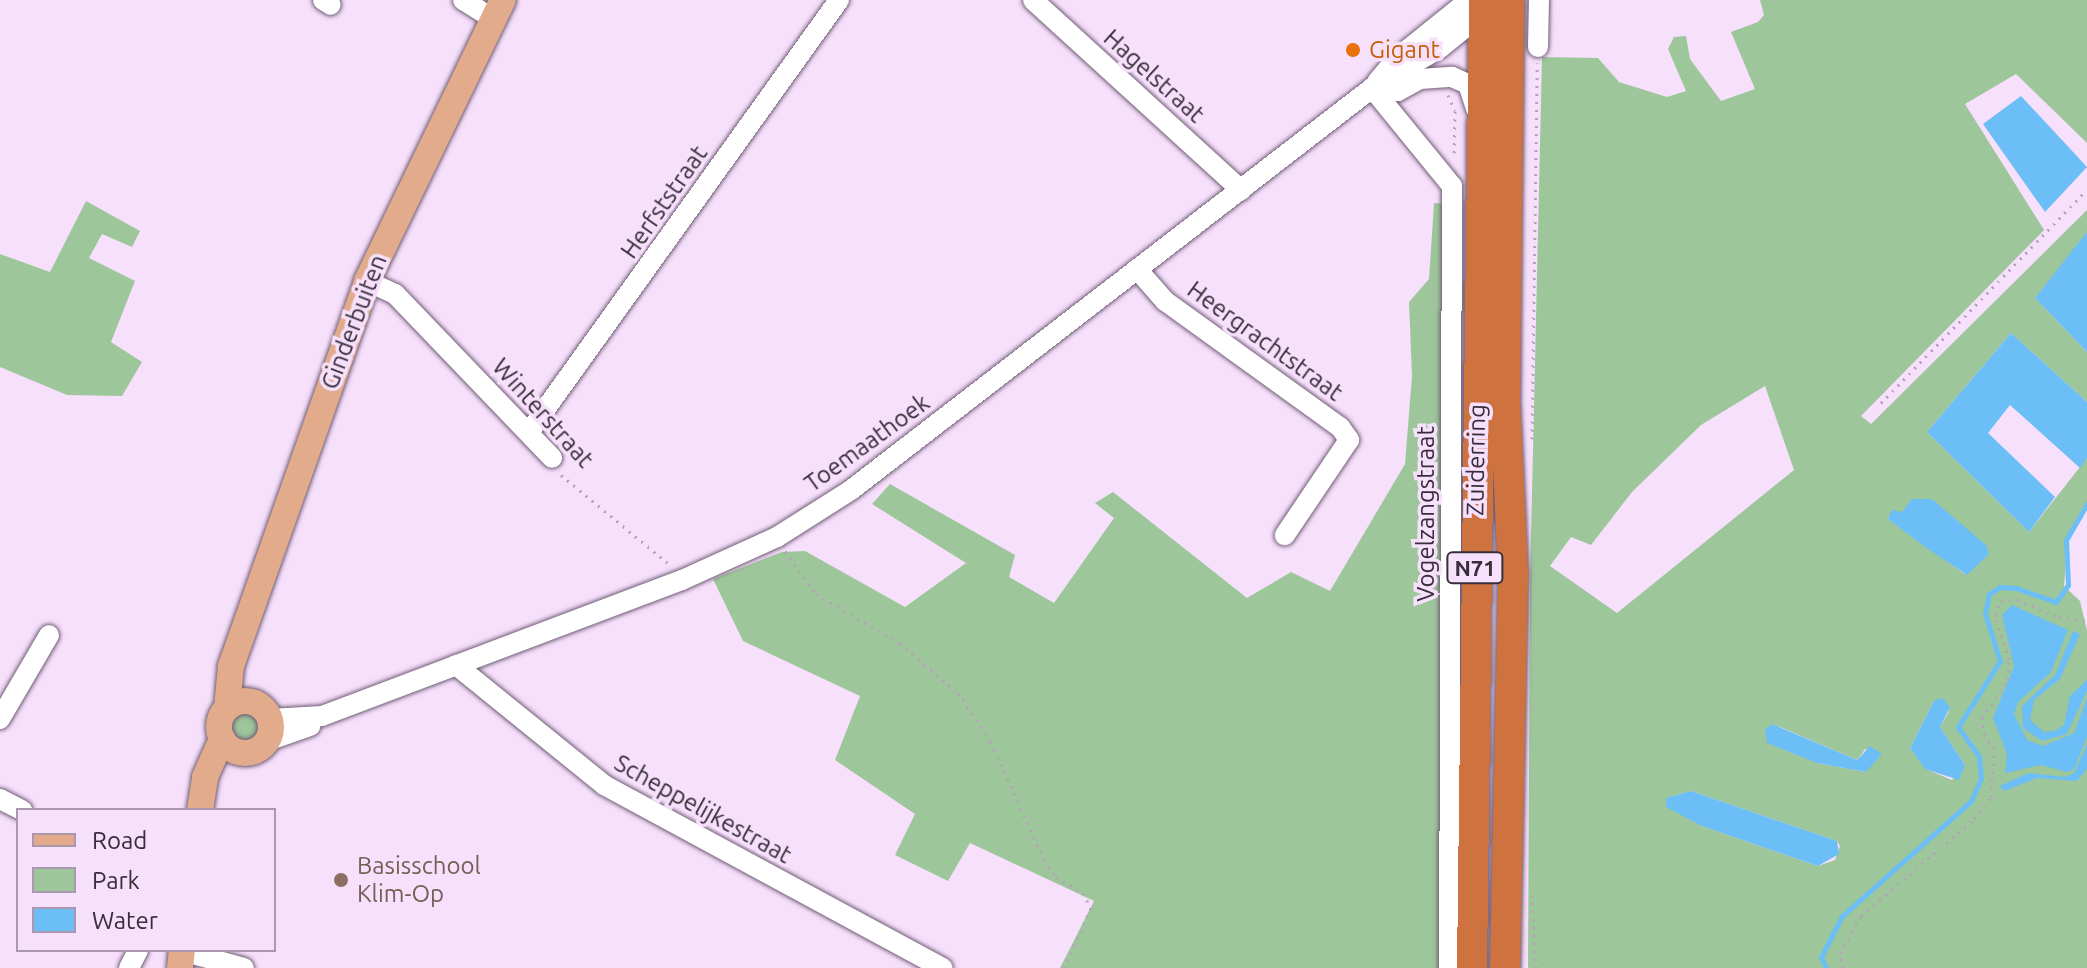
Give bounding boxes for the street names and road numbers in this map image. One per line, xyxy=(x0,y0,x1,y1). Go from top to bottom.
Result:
street label: Hagelstraat xyxy=(1098,23,1210,129)
street label: Herfststraat xyxy=(615,140,713,264)
street label: Ginderbuiten xyxy=(315,251,393,393)
street label: Heergrachtstraat xyxy=(1182,275,1348,407)
street label: Winterstraat xyxy=(486,352,600,474)
street label: Toemaathoek xyxy=(799,388,935,498)
street label: Zuiderring xyxy=(1461,404,1491,516)
street label: Vogelzangstraat xyxy=(1412,426,1440,602)
road number: N71 xyxy=(1445,550,1505,586)
street label: Scheppelijkestraat xyxy=(609,748,797,870)

